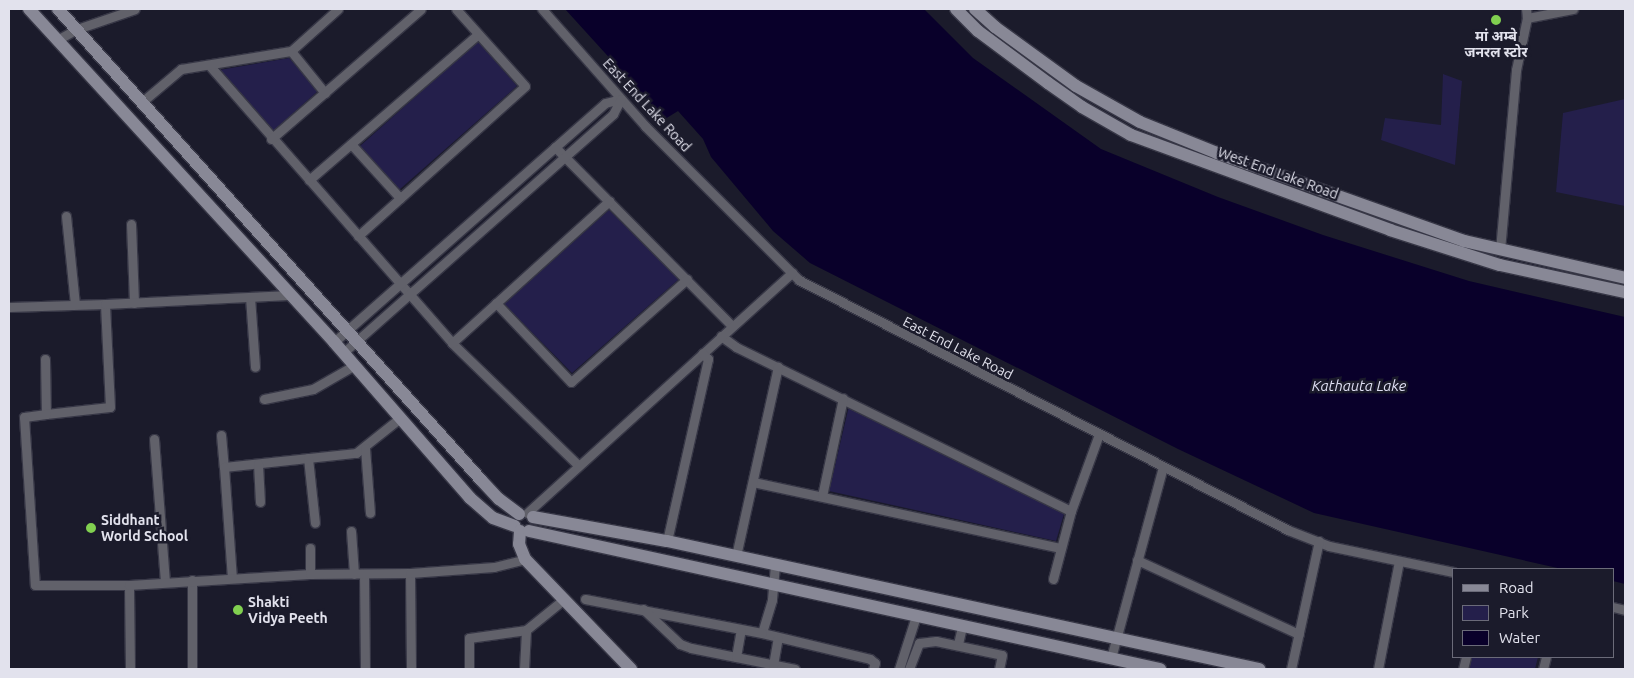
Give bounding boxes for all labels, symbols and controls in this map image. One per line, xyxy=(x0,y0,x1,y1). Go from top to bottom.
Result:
marker: मां अम्बे जनरल स्टोर xyxy=(1490,14,1502,26)
place label: मां अम्बे जनरल स्टोर xyxy=(1464,28,1528,60)
street label: East End Lake Road xyxy=(599,55,695,155)
street label: West End Lake Road xyxy=(1216,143,1340,203)
street label: East End Lake Road xyxy=(900,313,1016,383)
water label: Kathauta Lake xyxy=(1312,377,1406,395)
place label: Siddhant World School xyxy=(101,512,188,544)
marker: Siddhant World School xyxy=(85,522,97,534)
legend xyxy=(1452,568,1614,658)
text: Road xyxy=(1499,579,1534,596)
place label: Shakti Vidya Peeth xyxy=(248,594,328,626)
marker: Shakti Vidya Peeth xyxy=(232,604,244,616)
text: Park xyxy=(1499,604,1529,621)
text: Water xyxy=(1499,629,1540,646)

